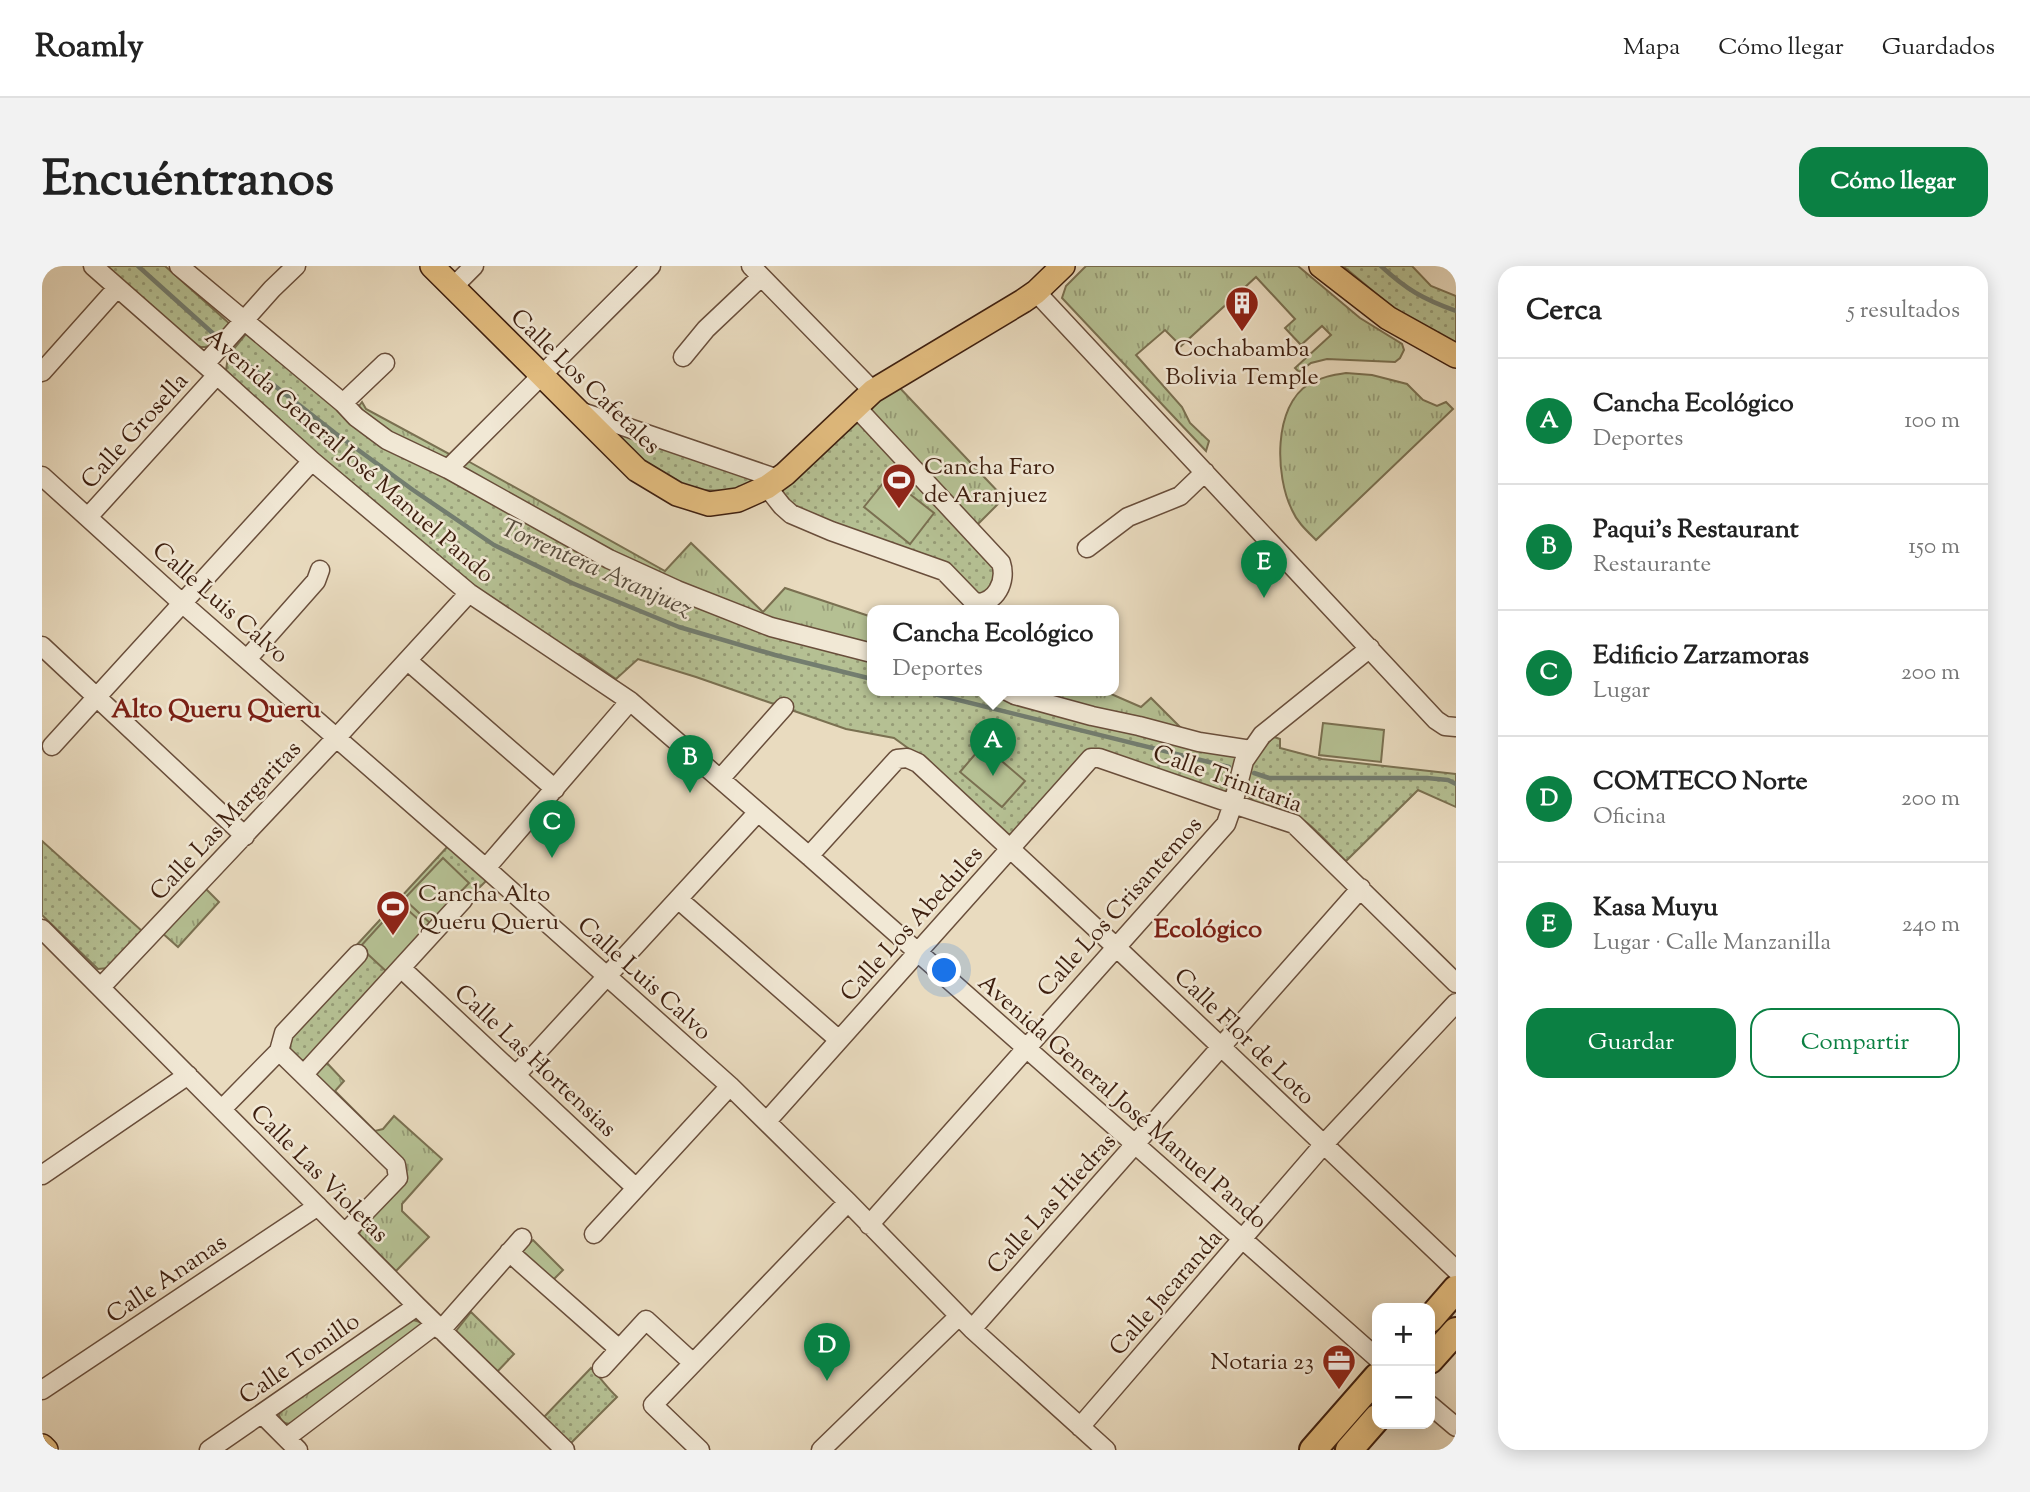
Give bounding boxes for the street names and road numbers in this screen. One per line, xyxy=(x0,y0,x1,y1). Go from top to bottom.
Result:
street label: Calle Los Cafetales xyxy=(502,302,667,463)
street label: Avenida General José Manuel Pando xyxy=(196,321,501,592)
street label: Calle Grosella xyxy=(74,366,197,497)
street label: Calle Luis Calvo xyxy=(144,535,295,672)
street label: Calle Las Margaritas xyxy=(143,734,310,909)
street label: Calle Trinitaria xyxy=(1148,737,1307,823)
street label: Calle Los Crisantemos xyxy=(1030,810,1211,1005)
street label: Calle Los Abedules xyxy=(833,839,992,1010)
street label: Calle Luis Calvo xyxy=(569,910,718,1049)
street label: Calle Flor de Loto xyxy=(1165,961,1322,1114)
street label: Avenida General José Manuel Pando xyxy=(969,967,1274,1238)
street label: Calle Las Hortensias xyxy=(446,977,623,1146)
street label: Calle Las Violetas xyxy=(242,1098,395,1251)
street label: Calle Las Hiedras xyxy=(980,1126,1125,1282)
street label: Calle Jacaranda xyxy=(1102,1223,1231,1364)
street label: Calle Ananas xyxy=(100,1227,234,1333)
street label: Calle Tomillo xyxy=(233,1305,367,1414)

